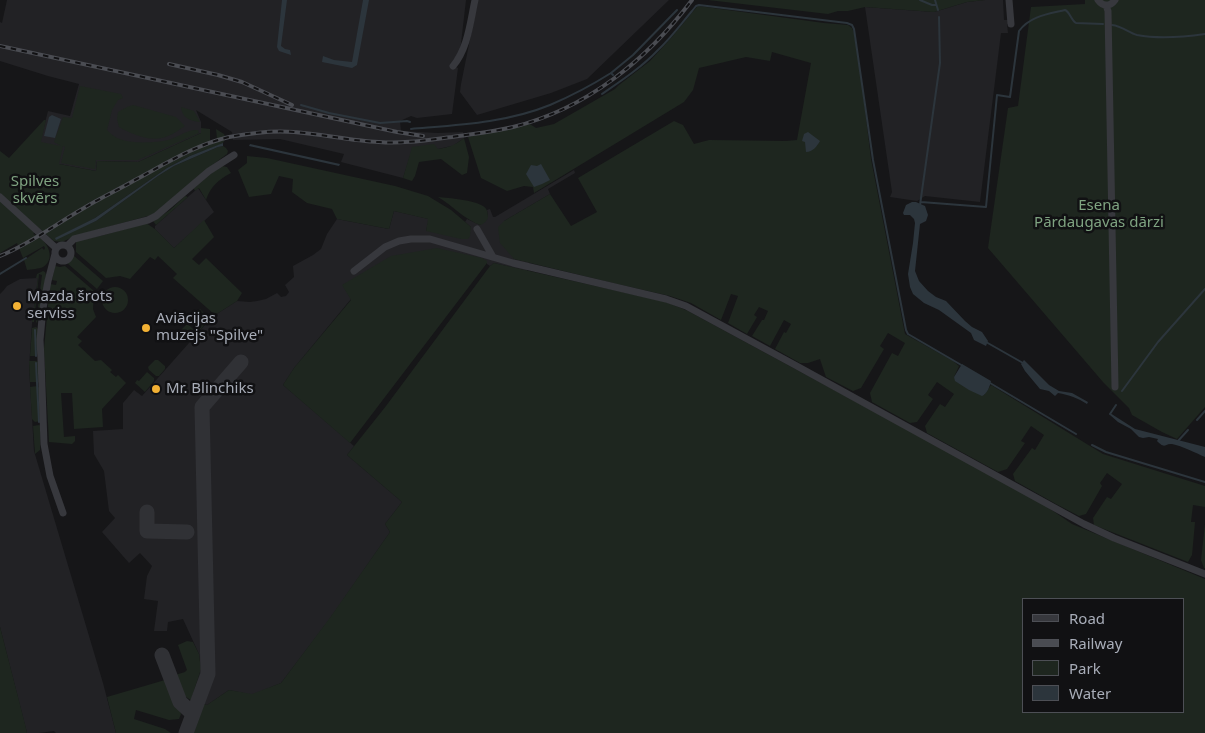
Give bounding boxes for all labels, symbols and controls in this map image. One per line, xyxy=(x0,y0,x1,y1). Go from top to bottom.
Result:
park label: Spilves skvērs xyxy=(11,173,59,208)
park label: Esena Pārdaugavas dārzi xyxy=(1034,197,1164,232)
place label: Mazda šrots serviss xyxy=(27,288,112,323)
marker: Mazda šrots serviss xyxy=(11,300,23,312)
place label: Aviācijas muzejs "Spilve" xyxy=(156,310,263,345)
marker: Aviācijas muzejs "Spilve" xyxy=(140,322,152,334)
place label: Mr. Blinchiks xyxy=(166,380,254,398)
marker: Mr. Blinchiks xyxy=(150,383,162,395)
legend xyxy=(1022,598,1185,713)
text: Road xyxy=(1069,608,1105,628)
text: Railway xyxy=(1069,633,1122,653)
text: Park xyxy=(1069,658,1101,678)
text: Water xyxy=(1069,683,1111,703)

